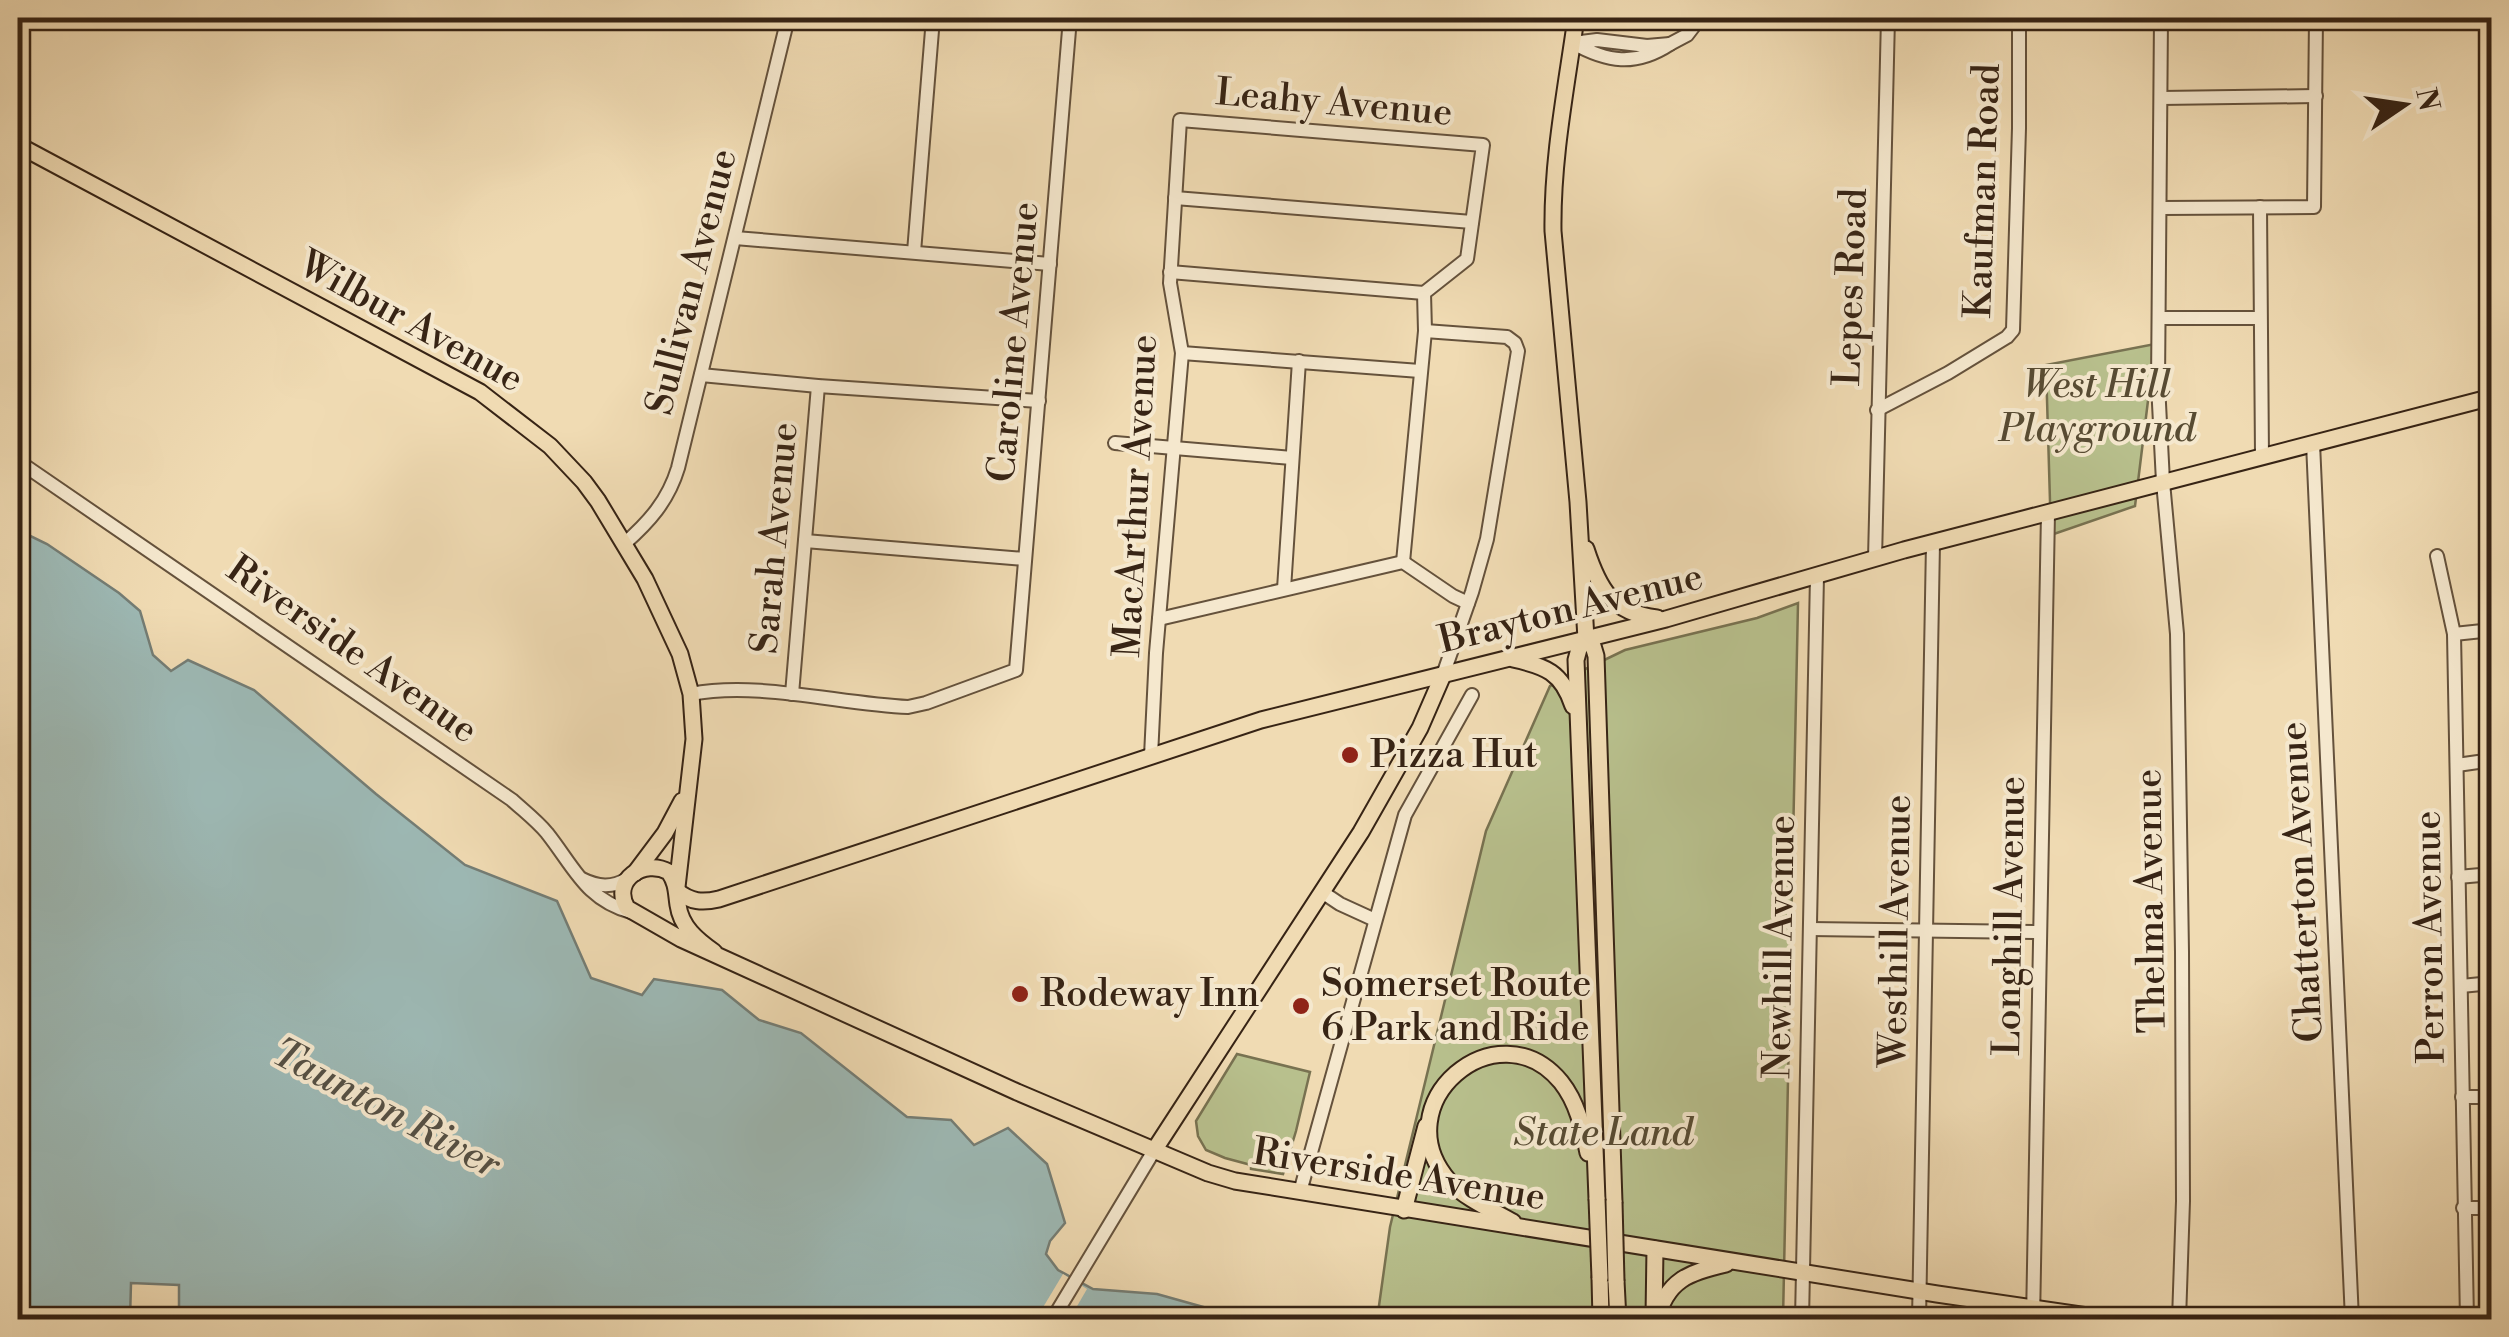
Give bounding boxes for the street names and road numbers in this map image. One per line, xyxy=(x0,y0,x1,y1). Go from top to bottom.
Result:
street label: Kaufman Road xyxy=(1955,62,2011,319)
street label: Leahy Avenue xyxy=(1214,69,1454,137)
street label: Sullivan Avenue xyxy=(636,144,748,420)
street label: Lepes Road xyxy=(1824,187,1878,387)
street label: Caroline Avenue xyxy=(978,200,1050,484)
street label: Wilbur Avenue xyxy=(290,240,532,403)
street label: MacArthur Avenue xyxy=(1104,333,1168,659)
street label: Sarah Avenue xyxy=(741,420,809,656)
street label: Riverside Avenue xyxy=(217,546,487,754)
street label: Brayton Avenue xyxy=(1433,553,1708,665)
street label: Chatterton Avenue xyxy=(2270,720,2334,1044)
street label: Thelma Avenue xyxy=(2125,768,2177,1034)
street label: Longhill Avenue xyxy=(1984,776,2036,1056)
street label: Westhill Avenue xyxy=(1870,794,1922,1069)
street label: Perron Avenue xyxy=(2404,810,2456,1064)
street label: Newhill Avenue xyxy=(1754,815,1806,1079)
street label: Riverside Avenue xyxy=(1249,1129,1549,1221)

